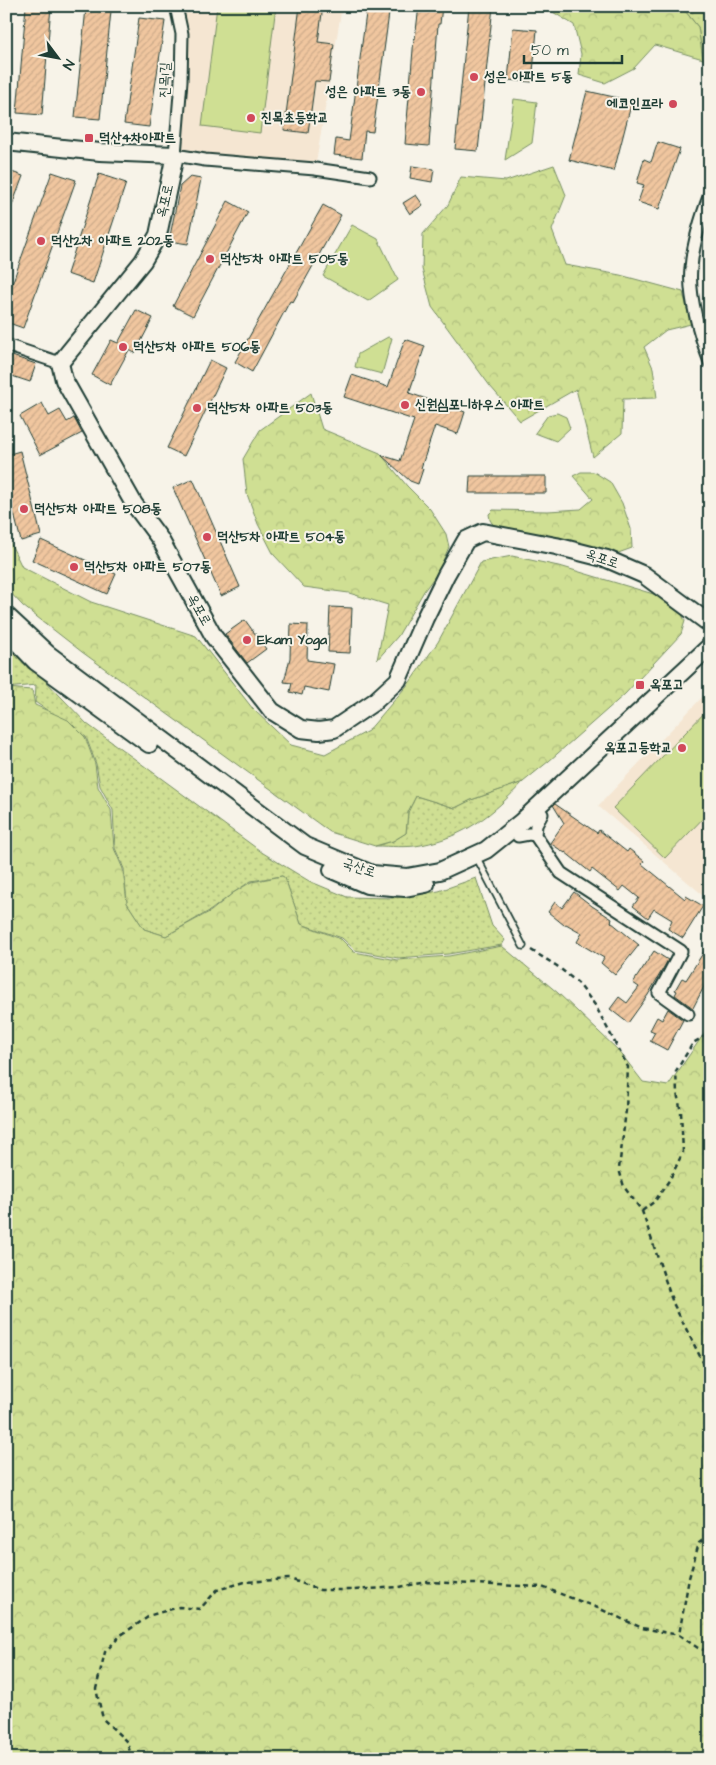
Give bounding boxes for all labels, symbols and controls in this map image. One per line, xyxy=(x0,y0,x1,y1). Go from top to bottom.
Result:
north arrow xyxy=(32,32,82,82)
scale bar xyxy=(524,32,621,64)
text: 50 m xyxy=(531,40,569,61)
text: N xyxy=(57,55,79,74)
street label: 진목1길 xyxy=(154,61,176,98)
place label: 성은 아파트 5동 xyxy=(484,67,573,87)
marker: 성은 아파트 5동 xyxy=(468,71,480,83)
place label: 성은 아파트 3동 xyxy=(325,82,411,102)
marker: 성은 아파트 3동 xyxy=(415,86,427,98)
place label: 에코인프라 xyxy=(607,94,664,114)
marker: 에코인프라 xyxy=(667,98,679,110)
place label: 진목초등학교 xyxy=(261,108,329,128)
marker: 진목초등학교 xyxy=(245,112,257,124)
place label: 덕산4차아파트 xyxy=(99,128,176,148)
marker: 덕산4차아파트 xyxy=(83,132,95,144)
street label: 옥포로 xyxy=(151,182,179,220)
place label: 덕산2차 아파트 202동 xyxy=(51,231,174,251)
marker: 덕산2차 아파트 202동 xyxy=(35,235,47,247)
place label: 덕산5차 아파트 505동 xyxy=(220,249,349,269)
marker: 덕산5차 아파트 505동 xyxy=(204,253,216,265)
place label: 덕산5차 아파트 506동 xyxy=(133,337,261,357)
marker: 덕산5차 아파트 506동 xyxy=(117,341,129,353)
place label: 신원심포니하우스 아파트 xyxy=(415,395,545,415)
place label: 덕산5차 아파트 503동 xyxy=(207,398,333,418)
marker: 신원심포니하우스 아파트 xyxy=(399,399,411,411)
marker: 덕산5차 아파트 503동 xyxy=(191,402,203,414)
place label: 덕산5차 아파트 508동 xyxy=(34,499,162,519)
marker: 덕산5차 아파트 508동 xyxy=(18,503,30,515)
place label: 덕산5차 아파트 504동 xyxy=(217,527,345,547)
marker: 덕산5차 아파트 504동 xyxy=(201,531,213,543)
street label: 옥포로 xyxy=(583,544,621,574)
place label: 덕산5차 아파트 507동 xyxy=(84,557,211,577)
marker: 덕산5차 아파트 507동 xyxy=(68,561,80,573)
street label: 옥포로 xyxy=(182,590,216,630)
place label: Ekam Yoga xyxy=(257,630,328,651)
marker: Ekam Yoga xyxy=(241,634,253,646)
place label: 옥포고 xyxy=(650,675,684,695)
marker: 옥포고 xyxy=(634,679,646,691)
place label: 옥포고등학교 xyxy=(604,738,672,758)
marker: 옥포고등학교 xyxy=(676,742,688,754)
street label: 국산로 xyxy=(340,853,378,883)

